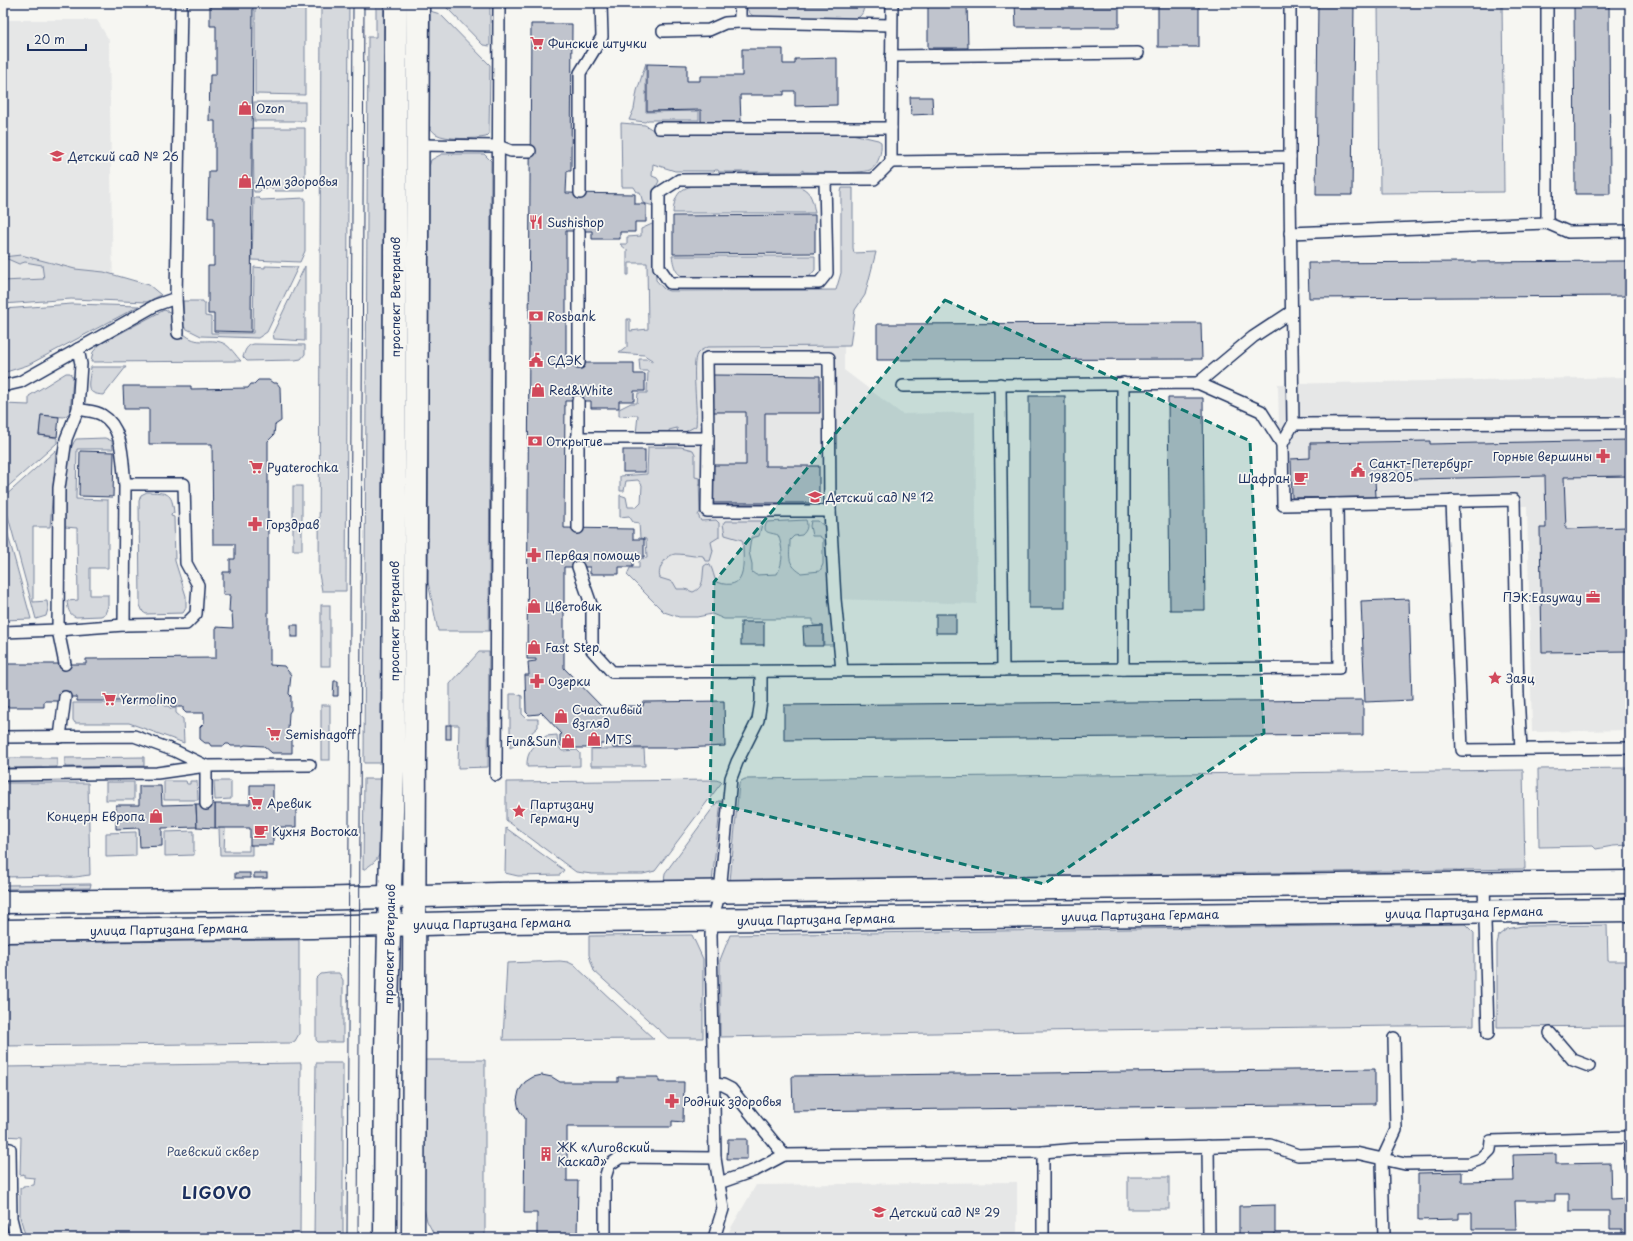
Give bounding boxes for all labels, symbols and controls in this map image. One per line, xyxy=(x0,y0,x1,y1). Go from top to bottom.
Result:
scale bar xyxy=(28,26,86,52)
text: 20 m xyxy=(34,30,65,48)
place label: Финские штучки xyxy=(548,34,647,52)
supermarket icon: Финские штучки xyxy=(529,35,545,51)
place label: Ozon xyxy=(256,99,285,117)
shop icon: Ozon xyxy=(237,100,253,116)
place label: Детский сад № 26 xyxy=(67,147,179,165)
school or university icon: Детский сад № 26 xyxy=(49,148,65,164)
place label: Дом здоровья xyxy=(255,172,338,190)
shop icon: Дом здоровья xyxy=(237,173,253,189)
place label: Sushishop xyxy=(547,213,604,231)
restaurant icon: Sushishop xyxy=(528,214,544,230)
street label: проспект Ветеранов xyxy=(386,237,404,357)
place label: Rosbank xyxy=(547,307,596,325)
bank icon: Rosbank xyxy=(528,308,544,324)
place label: СДЭК xyxy=(547,351,582,369)
public building icon: СДЭК xyxy=(528,352,544,368)
place label: Red&White xyxy=(549,381,613,399)
shop icon: Red&White xyxy=(530,382,546,398)
place label: Открытие xyxy=(546,432,603,450)
bank icon: Открытие xyxy=(527,433,543,449)
place label: Горные вершины xyxy=(1493,447,1592,465)
pharmacy icon: Горные вершины xyxy=(1595,448,1611,464)
place label: Санкт-Петербург 198205 xyxy=(1369,454,1473,486)
place label: Pyaterochka xyxy=(267,458,339,476)
supermarket icon: Pyaterochka xyxy=(248,459,264,475)
public building icon: Санкт-Петербург 198205 xyxy=(1350,462,1366,478)
place label: Шафран xyxy=(1238,469,1290,487)
cafe icon: Шафран xyxy=(1293,470,1309,486)
place label: Детский сад № 12 xyxy=(825,488,934,506)
school or university icon: Детский сад № 12 xyxy=(807,489,823,505)
place label: Горздрав xyxy=(266,515,320,533)
pharmacy icon: Горздрав xyxy=(247,516,263,532)
place label: Первая помощь xyxy=(545,546,640,564)
pharmacy icon: Первая помощь xyxy=(526,547,542,563)
street label: проспект Ветеранов xyxy=(385,561,403,681)
place label: ПЭК:Easyway xyxy=(1503,588,1582,606)
office icon: ПЭК:Easyway xyxy=(1585,589,1601,605)
place label: Цветовик xyxy=(545,597,603,615)
shop icon: Цветовик xyxy=(526,598,542,614)
place label: Fast Step xyxy=(545,638,599,656)
shop icon: Fast Step xyxy=(526,639,542,655)
place label: Заяц xyxy=(1506,669,1535,687)
place icon: Заяц xyxy=(1487,670,1503,686)
place label: Озерки xyxy=(548,672,591,690)
pharmacy icon: Озерки xyxy=(529,673,545,689)
place label: Yermolino xyxy=(120,690,177,708)
supermarket icon: Yermolino xyxy=(101,691,117,707)
place label: Счастливый взгляд xyxy=(572,700,642,732)
shop icon: Счастливый взгляд xyxy=(553,708,569,724)
place label: Semishagoff xyxy=(285,725,357,743)
supermarket icon: Semishagoff xyxy=(266,726,282,742)
place label: MTS xyxy=(605,730,632,748)
shop icon: MTS xyxy=(586,731,602,747)
place label: Fun&Sun xyxy=(506,732,557,750)
shop icon: Fun&Sun xyxy=(560,733,576,749)
place label: Аревик xyxy=(267,794,312,812)
supermarket icon: Аревик xyxy=(248,795,264,811)
place label: Партизану Герману xyxy=(530,795,594,827)
place icon: Партизану Герману xyxy=(511,803,527,819)
place label: Концерн Европа xyxy=(47,807,146,825)
shop icon: Концерн Европа xyxy=(148,808,164,824)
place label: Кухня Востока xyxy=(272,822,359,840)
cafe icon: Кухня Востока xyxy=(253,823,269,839)
street label: проспект Ветеранов xyxy=(379,884,399,1004)
street label: улица Партизана Германа xyxy=(1385,902,1544,922)
street label: улица Партизана Германа xyxy=(1061,905,1220,925)
street label: улица Партизана Германа xyxy=(737,909,896,929)
street label: улица Партизана Германа xyxy=(413,913,572,933)
street label: улица Партизана Германа xyxy=(90,919,249,939)
place label: Родник здоровья xyxy=(683,1092,782,1110)
pharmacy icon: Родник здоровья xyxy=(664,1093,680,1109)
place label: ЖК «Лиговский Каскад» xyxy=(556,1138,650,1170)
park label: Раевский сквер xyxy=(167,1142,259,1160)
building icon: ЖК «Лиговский Каскад» xyxy=(538,1146,554,1162)
district label: LIGOVO xyxy=(182,1180,252,1204)
place label: Детский сад № 29 xyxy=(889,1203,1000,1221)
school or university icon: Детский сад № 29 xyxy=(871,1204,887,1220)

